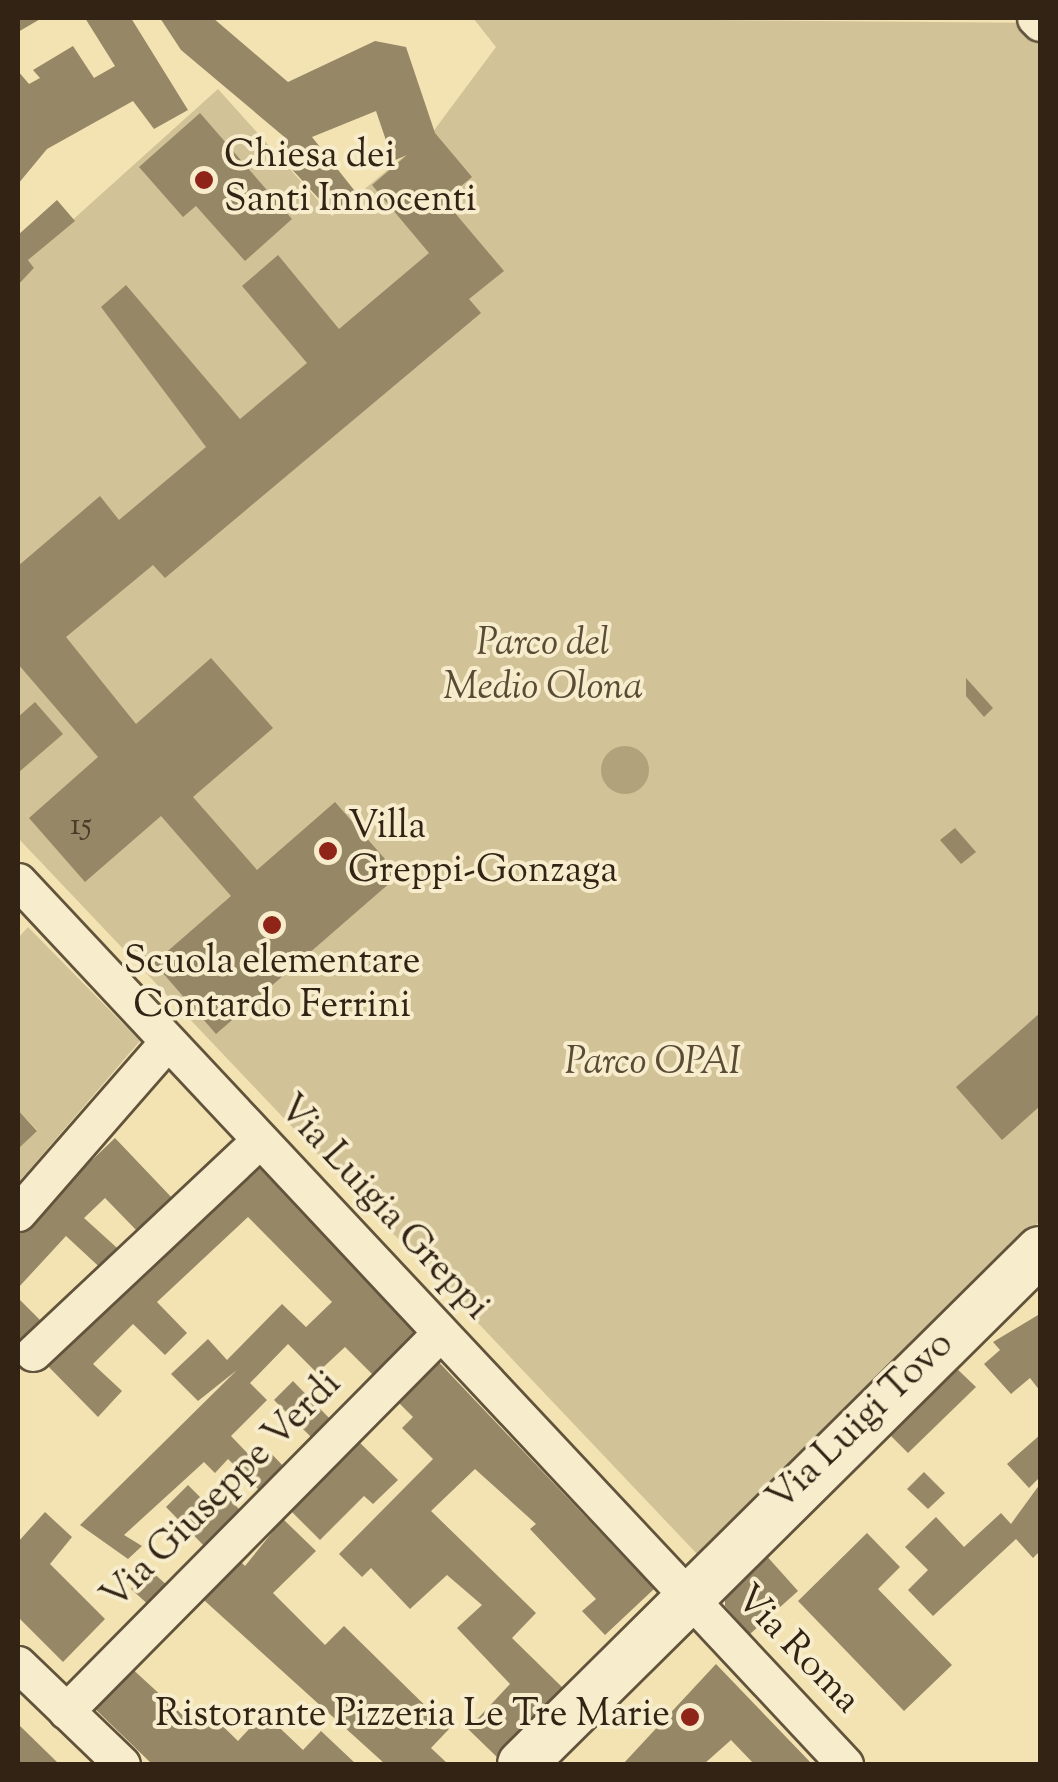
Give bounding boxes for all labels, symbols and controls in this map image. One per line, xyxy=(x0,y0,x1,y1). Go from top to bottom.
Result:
place label: Chiesa dei Santi Innocenti xyxy=(224,135,477,224)
marker: Chiesa dei Santi Innocenti xyxy=(193,169,215,191)
park label: Parco del Medio Olona xyxy=(443,623,643,712)
place label: Villa Greppi-Gonzaga xyxy=(348,806,618,896)
house number: 15 xyxy=(70,807,92,845)
marker: Villa Greppi-Gonzaga xyxy=(317,840,339,862)
marker: Scuola elementare Contardo Ferrini xyxy=(261,914,283,936)
place label: Scuola elementare Contardo Ferrini xyxy=(124,941,420,1030)
park label: Parco OPAI xyxy=(565,1042,741,1088)
street label: Via Luigia Greppi xyxy=(266,1087,498,1331)
street label: Via Luigi Tovo xyxy=(760,1323,964,1523)
street label: Via Giuseppe Verdi xyxy=(94,1363,352,1621)
street label: Via Roma xyxy=(724,1577,868,1725)
place label: Ristorante Pizzeria Le Tre Marie xyxy=(155,1694,670,1740)
marker: Ristorante Pizzeria Le Tre Marie xyxy=(679,1706,701,1728)

